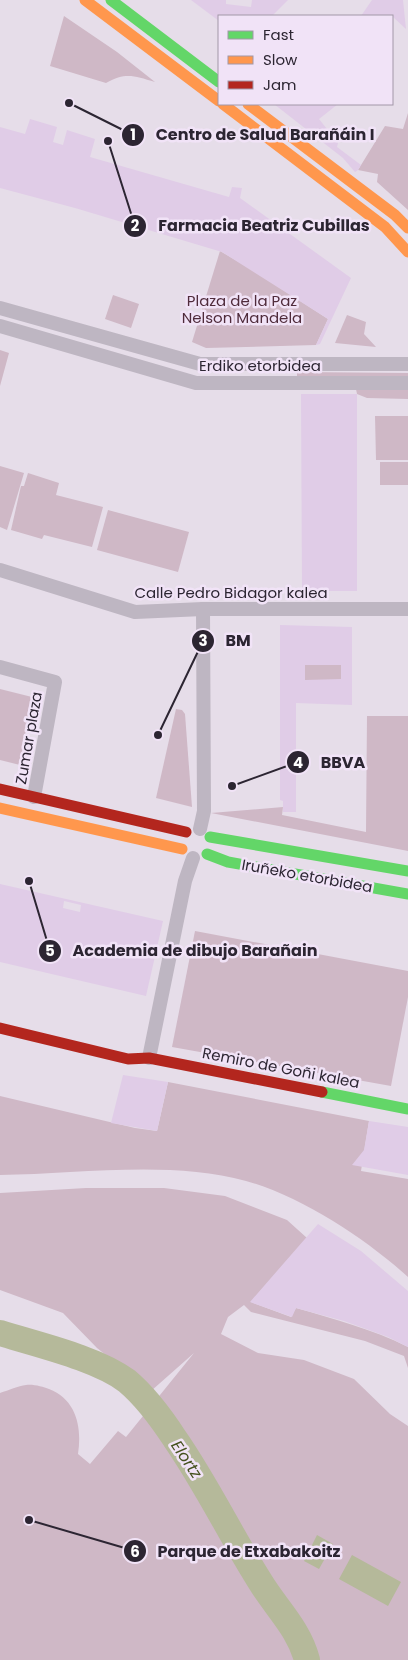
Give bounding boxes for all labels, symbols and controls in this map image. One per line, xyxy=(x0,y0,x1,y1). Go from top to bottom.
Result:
legend xyxy=(218,15,393,105)
text: Fast xyxy=(263,24,294,45)
text: Slow xyxy=(263,49,298,70)
text: Jam xyxy=(263,74,297,95)
callout: Centro de Salud Barañáin I xyxy=(120,119,384,150)
text: Centro de Salud Barañáin I xyxy=(156,123,374,146)
text: 1 xyxy=(130,124,136,145)
callout: Farmacia Beatriz Cubillas xyxy=(123,210,379,241)
text: Farmacia Beatriz Cubillas xyxy=(158,214,370,237)
text: 2 xyxy=(131,215,140,236)
park label: Plaza de la Paz Nelson Mandela xyxy=(182,290,302,328)
street label: Erdiko etorbidea xyxy=(199,355,321,376)
street label: Calle Pedro Bidagor kalea xyxy=(134,582,328,603)
callout: BM xyxy=(190,625,260,656)
text: BM xyxy=(225,629,251,652)
text: 3 xyxy=(198,630,208,651)
street label: Zumar plaza xyxy=(10,690,47,786)
callout: BBVA xyxy=(286,747,375,778)
text: BBVA xyxy=(321,751,365,774)
text: 4 xyxy=(293,752,303,773)
street label: Iruñeko etorbidea xyxy=(240,854,374,897)
callout: Academia de dibujo Barañain xyxy=(37,935,327,966)
text: Academia de dibujo Barañain xyxy=(73,939,317,962)
text: 5 xyxy=(45,940,55,961)
street label: Remiro de Goñi kalea xyxy=(201,1042,362,1093)
water label: Elortz xyxy=(165,1436,208,1483)
callout: Parque de Etxabakoitz xyxy=(123,1536,351,1567)
text: Parque de Etxabakoitz xyxy=(157,1540,341,1563)
text: 6 xyxy=(130,1541,140,1562)

